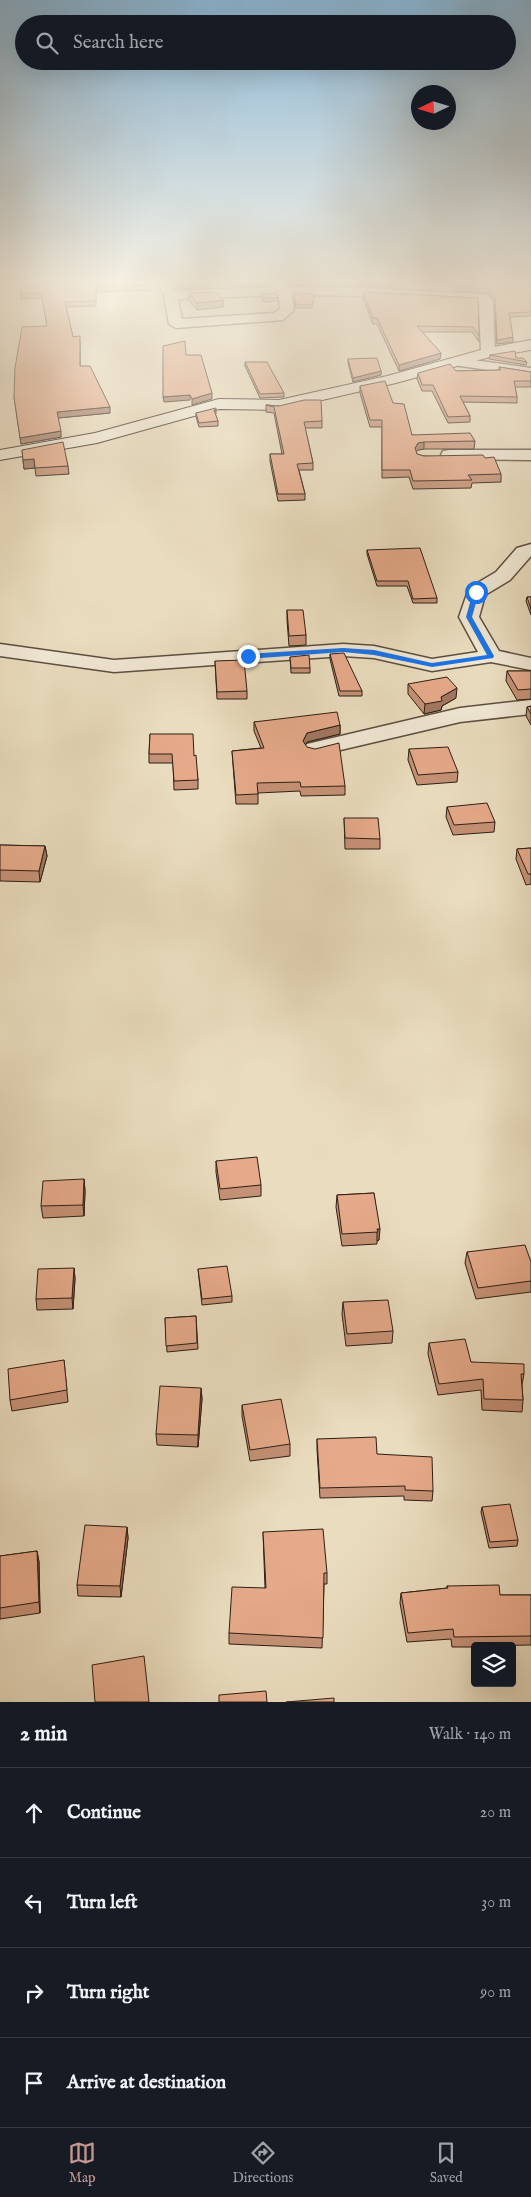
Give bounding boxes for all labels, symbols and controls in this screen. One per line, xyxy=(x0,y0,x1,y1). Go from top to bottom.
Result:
search box xyxy=(15,15,516,70)
icon: search xyxy=(33,29,61,57)
text: Search here xyxy=(73,31,164,55)
north arrow xyxy=(411,85,456,130)
route start xyxy=(465,581,488,604)
route end xyxy=(237,645,260,668)
map controls xyxy=(471,1642,516,1687)
button: layers xyxy=(471,1642,516,1687)
text: 2 min xyxy=(20,1721,67,1748)
text: Walk · 140 m xyxy=(429,1725,511,1745)
icon: ahead xyxy=(20,1799,48,1827)
text: Continue xyxy=(67,1801,141,1825)
text: 20 m xyxy=(480,1803,511,1823)
icon: left xyxy=(20,1889,48,1917)
text: Turn left xyxy=(67,1891,138,1915)
text: 30 m xyxy=(481,1893,511,1913)
icon: right xyxy=(20,1979,48,2007)
text: Turn right xyxy=(67,1981,149,2005)
text: 90 m xyxy=(480,1983,511,2003)
icon: arrive xyxy=(20,2069,48,2097)
text: Arrive at destination xyxy=(67,2071,226,2095)
tab: Map xyxy=(68,2139,96,2187)
tab: Directions xyxy=(232,2139,293,2187)
tab: Saved xyxy=(430,2139,463,2187)

